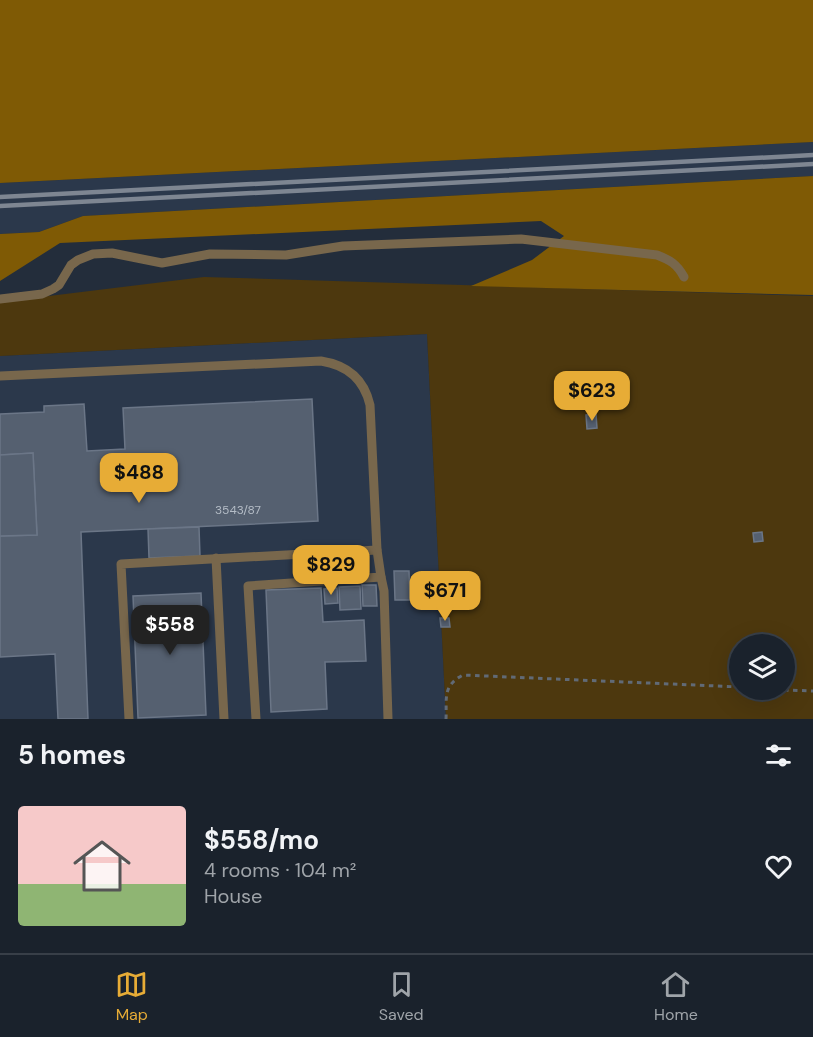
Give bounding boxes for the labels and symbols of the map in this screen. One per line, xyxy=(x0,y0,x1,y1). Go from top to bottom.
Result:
pin: $623 xyxy=(556,371,628,422)
pin: $488 xyxy=(103,453,175,504)
house number: 3543/87 xyxy=(215,502,261,518)
pin: $829 xyxy=(295,545,367,596)
pin: $671 xyxy=(409,571,481,622)
pin: $558 xyxy=(134,605,206,656)

